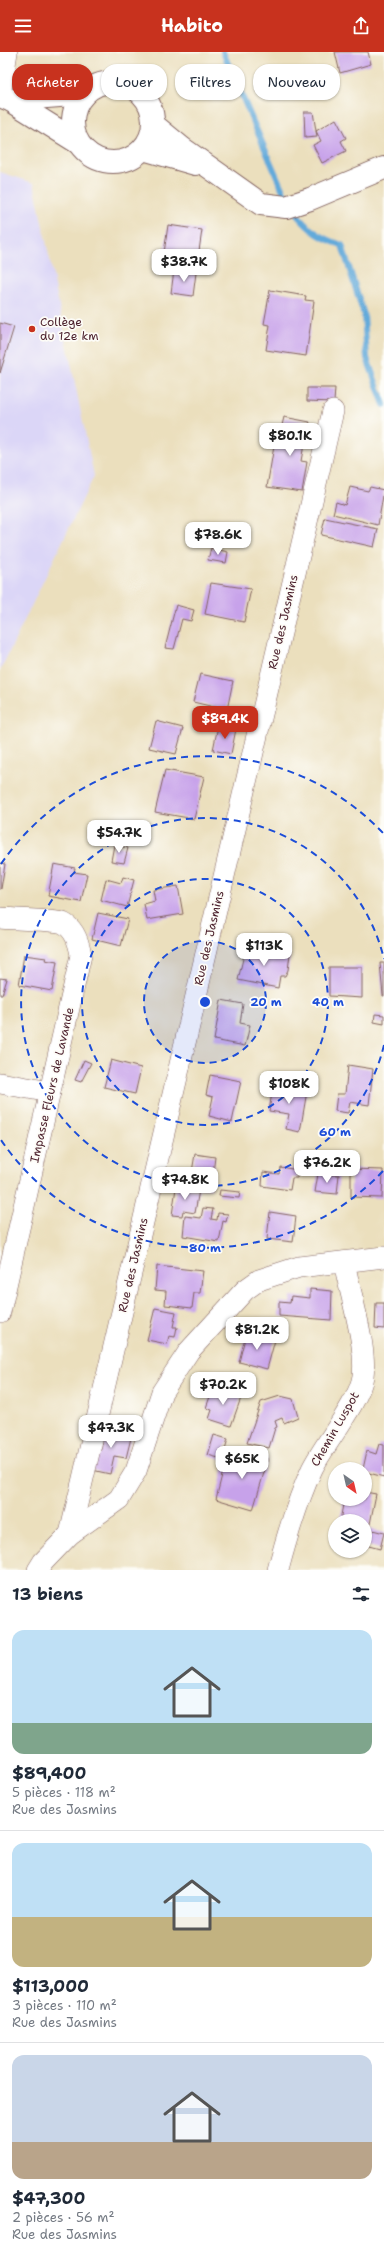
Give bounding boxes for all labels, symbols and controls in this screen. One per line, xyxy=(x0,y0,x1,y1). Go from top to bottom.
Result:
text: Habito xyxy=(161,14,223,38)
icon: menu xyxy=(12,15,34,37)
icon: share xyxy=(350,15,372,37)
chip: Acheter xyxy=(12,64,93,100)
chip: Louer xyxy=(101,64,167,100)
chip: Filtres xyxy=(175,64,245,100)
chip: Nouveau xyxy=(253,64,340,100)
pin: $38.7K xyxy=(151,249,217,283)
text: $38.7K xyxy=(161,253,207,270)
place label: Collège du 12e km xyxy=(40,314,99,344)
marker: Collège du 12e km xyxy=(27,324,37,334)
pin: $80.1K xyxy=(257,423,323,457)
text: $80.1K xyxy=(268,427,312,444)
pin: $78.6K xyxy=(185,522,251,556)
text: $78.6K xyxy=(194,526,242,543)
street label: Rue des Jasmins xyxy=(264,573,302,671)
pin: $89.4K xyxy=(192,706,258,740)
text: $89.4K xyxy=(201,710,249,727)
pin: $54.7K xyxy=(86,820,152,854)
text: $54.7K xyxy=(96,824,142,841)
street label: Rue des Jasmins xyxy=(190,889,228,987)
pin: $113K xyxy=(236,933,292,967)
text: $113K xyxy=(245,937,283,954)
text: 20 m xyxy=(250,994,282,1010)
text: 40 m xyxy=(312,994,344,1010)
centre of rings xyxy=(198,995,212,1009)
street label: Impasse Fleurs de Lavande xyxy=(26,1006,78,1164)
pin: $108K xyxy=(261,1071,317,1105)
text: $108K xyxy=(268,1075,310,1092)
text: 60 m xyxy=(319,1124,351,1140)
pin: $76.2K xyxy=(294,1150,360,1184)
text: $76.2K xyxy=(303,1154,351,1171)
pin: $74.8K xyxy=(152,1167,218,1201)
text: $74.8K xyxy=(161,1171,209,1188)
street label: Rue des Jasmins xyxy=(114,1216,152,1314)
text: 80 m xyxy=(189,1240,221,1256)
pin: $81.2K xyxy=(224,1317,290,1351)
text: $81.2K xyxy=(235,1321,279,1338)
pin: $70.2K xyxy=(190,1372,256,1406)
text: $70.2K xyxy=(199,1376,247,1393)
street label: Chemin Luspot xyxy=(307,1389,363,1469)
pin: $47.3K xyxy=(78,1415,144,1449)
text: $47.3K xyxy=(88,1419,134,1436)
pin: $65K xyxy=(218,1446,266,1480)
text: $65K xyxy=(225,1450,259,1467)
north arrow xyxy=(328,1462,372,1506)
map controls xyxy=(328,1462,372,1558)
button: layers xyxy=(328,1514,372,1558)
text: 13 biens xyxy=(12,1583,83,1605)
icon: filters xyxy=(350,1583,372,1605)
icon: home xyxy=(156,1656,228,1728)
text: $89,400 xyxy=(12,1762,86,1784)
text: 5 pièces · 118 m² xyxy=(12,1784,116,1801)
text: Rue des Jasmins xyxy=(12,1801,117,1818)
icon: home xyxy=(156,1869,228,1941)
text: $113,000 xyxy=(12,1975,89,1997)
text: 3 pièces · 110 m² xyxy=(12,1997,117,2014)
text: Rue des Jasmins xyxy=(12,2014,117,2031)
icon: home xyxy=(156,2081,228,2153)
text: $47,300 xyxy=(12,2187,85,2209)
text: 2 pièces · 56 m² xyxy=(12,2209,114,2226)
text: Rue des Jasmins xyxy=(12,2226,117,2243)

